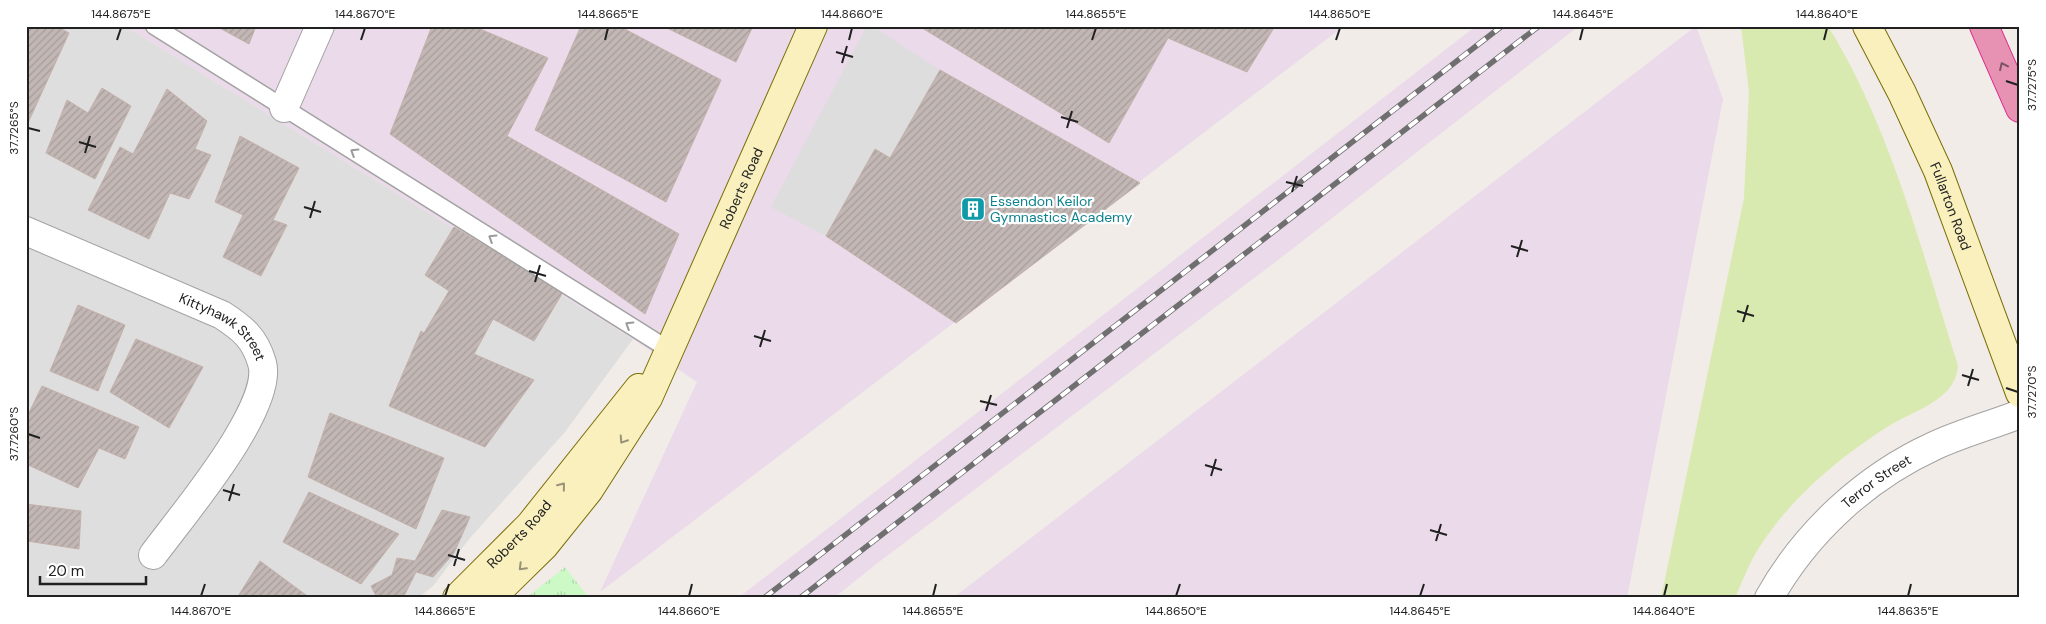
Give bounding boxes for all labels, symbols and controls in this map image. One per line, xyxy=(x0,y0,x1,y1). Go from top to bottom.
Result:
text: 144.8675°E xyxy=(91,6,151,22)
text: 144.8670°E xyxy=(335,6,395,22)
text: 144.8665°E xyxy=(577,6,639,22)
text: 144.8660°E xyxy=(821,6,883,22)
text: 144.8655°E xyxy=(1066,6,1127,22)
text: 144.8650°E xyxy=(1309,6,1371,22)
text: 144.8645°E xyxy=(1552,6,1614,22)
text: 144.8640°E xyxy=(1796,6,1858,22)
text: 37.7275°S xyxy=(2024,59,2040,111)
one-way arrow xyxy=(1999,63,2009,72)
text: 37.7265°S xyxy=(6,101,22,155)
street label: Roberts Road xyxy=(715,145,767,232)
one-way arrow xyxy=(351,148,360,158)
street label: Fullarton Road xyxy=(1926,159,1975,253)
place label: Essendon Keilor Gymnastics Academy xyxy=(990,192,1132,226)
building icon: Essendon Keilor Gymnastics Academy xyxy=(960,196,986,222)
one-way arrow xyxy=(488,235,497,245)
street label: Kittyhawk Street xyxy=(176,289,270,363)
one-way arrow xyxy=(626,321,635,331)
text: 37.7270°S xyxy=(2024,366,2040,418)
text: 37.7260°S xyxy=(6,407,22,461)
one-way arrow xyxy=(620,434,629,444)
street label: Terror Street xyxy=(1838,450,1914,512)
one-way arrow xyxy=(556,483,564,492)
street label: Roberts Road xyxy=(483,496,555,572)
scale bar xyxy=(40,554,146,586)
text: 20 m xyxy=(48,561,84,581)
one-way arrow xyxy=(519,561,528,570)
text: 144.8670°E xyxy=(171,603,231,619)
text: 144.8665°E xyxy=(414,603,476,619)
text: 144.8660°E xyxy=(658,603,720,619)
text: 144.8655°E xyxy=(903,603,964,619)
text: 144.8650°E xyxy=(1145,603,1207,619)
text: 144.8645°E xyxy=(1389,603,1451,619)
text: 144.8640°E xyxy=(1633,603,1695,619)
text: 144.8635°E xyxy=(1878,603,1939,619)

